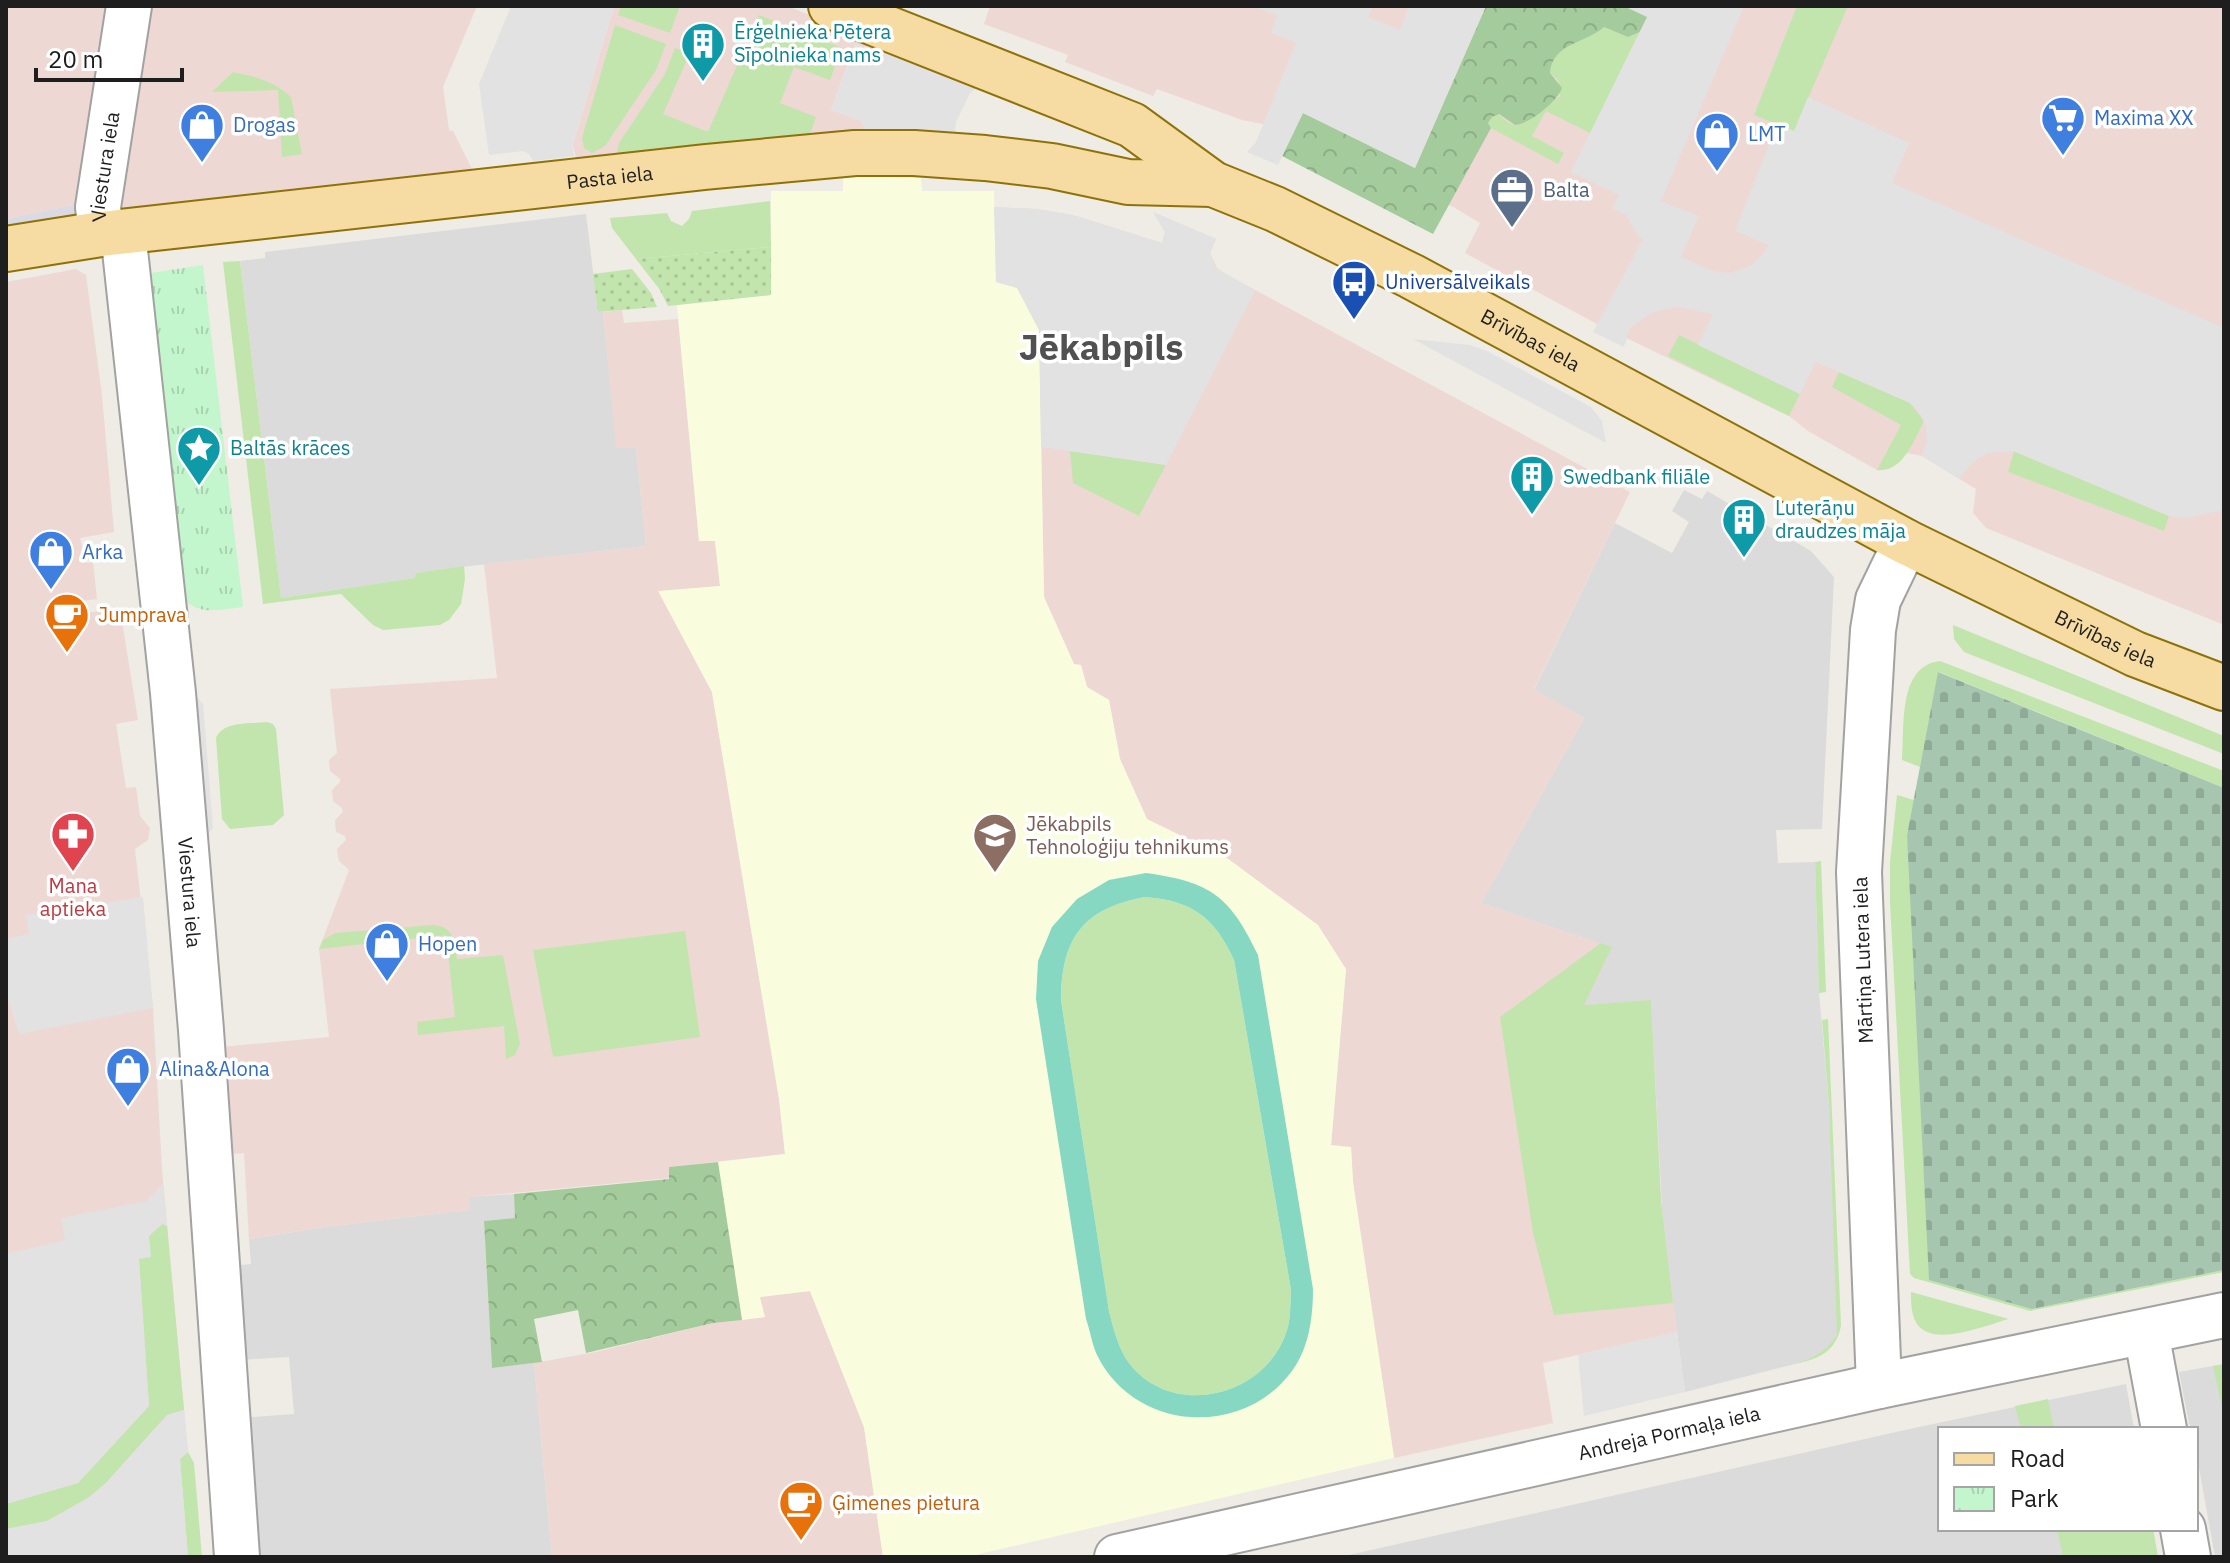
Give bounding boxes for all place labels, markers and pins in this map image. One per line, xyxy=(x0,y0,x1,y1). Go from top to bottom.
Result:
place label: Ērģelnieka Pētera Sīpolnieka nams xyxy=(734,18,892,68)
building icon: Ērģelnieka Pētera Sīpolnieka nams xyxy=(679,20,727,83)
supermarket icon: Maxima XX xyxy=(2039,94,2087,157)
shop icon: Drogas xyxy=(178,101,226,164)
place label: Maxima XX xyxy=(2094,104,2193,131)
shop icon: LMT xyxy=(1693,110,1741,173)
place label: Drogas xyxy=(233,111,296,138)
place label: LMT xyxy=(1748,120,1786,147)
office icon: Balta xyxy=(1488,166,1536,229)
place label: Balta xyxy=(1543,176,1590,203)
bus stop icon: Universālveikals xyxy=(1330,258,1378,321)
place label: Universālveikals xyxy=(1385,268,1531,295)
place icon: Baltās krāces xyxy=(175,424,223,487)
place label: Baltās krāces xyxy=(230,434,350,461)
building icon: Swedbank filiāle xyxy=(1508,453,1556,516)
place label: Swedbank filiāle xyxy=(1563,463,1710,490)
place label: Luterāņu draudzes māja xyxy=(1775,494,1906,544)
building icon: Luterāņu draudzes māja xyxy=(1720,496,1768,559)
shop icon: Arka xyxy=(27,528,75,591)
place label: Arka xyxy=(82,538,124,565)
cafe icon: Jumprava xyxy=(43,591,91,654)
place label: Jumprava xyxy=(98,601,187,628)
pharmacy icon: Mana aptieka xyxy=(49,810,97,873)
place label: Jēkabpils Tehnoloģiju tehnikums xyxy=(1026,810,1229,860)
school or university icon: Jēkabpils Tehnoloģiju tehnikums xyxy=(971,811,1019,874)
place label: Mana aptieka xyxy=(40,872,106,922)
shop icon: Hopen xyxy=(363,920,411,983)
place label: Hopen xyxy=(418,930,477,957)
shop icon: Alina&Alona xyxy=(104,1045,152,1108)
place label: Alina&Alona xyxy=(159,1055,270,1082)
cafe icon: Ģimenes pietura xyxy=(777,1479,825,1542)
place label: Ģimenes pietura xyxy=(832,1489,980,1516)

